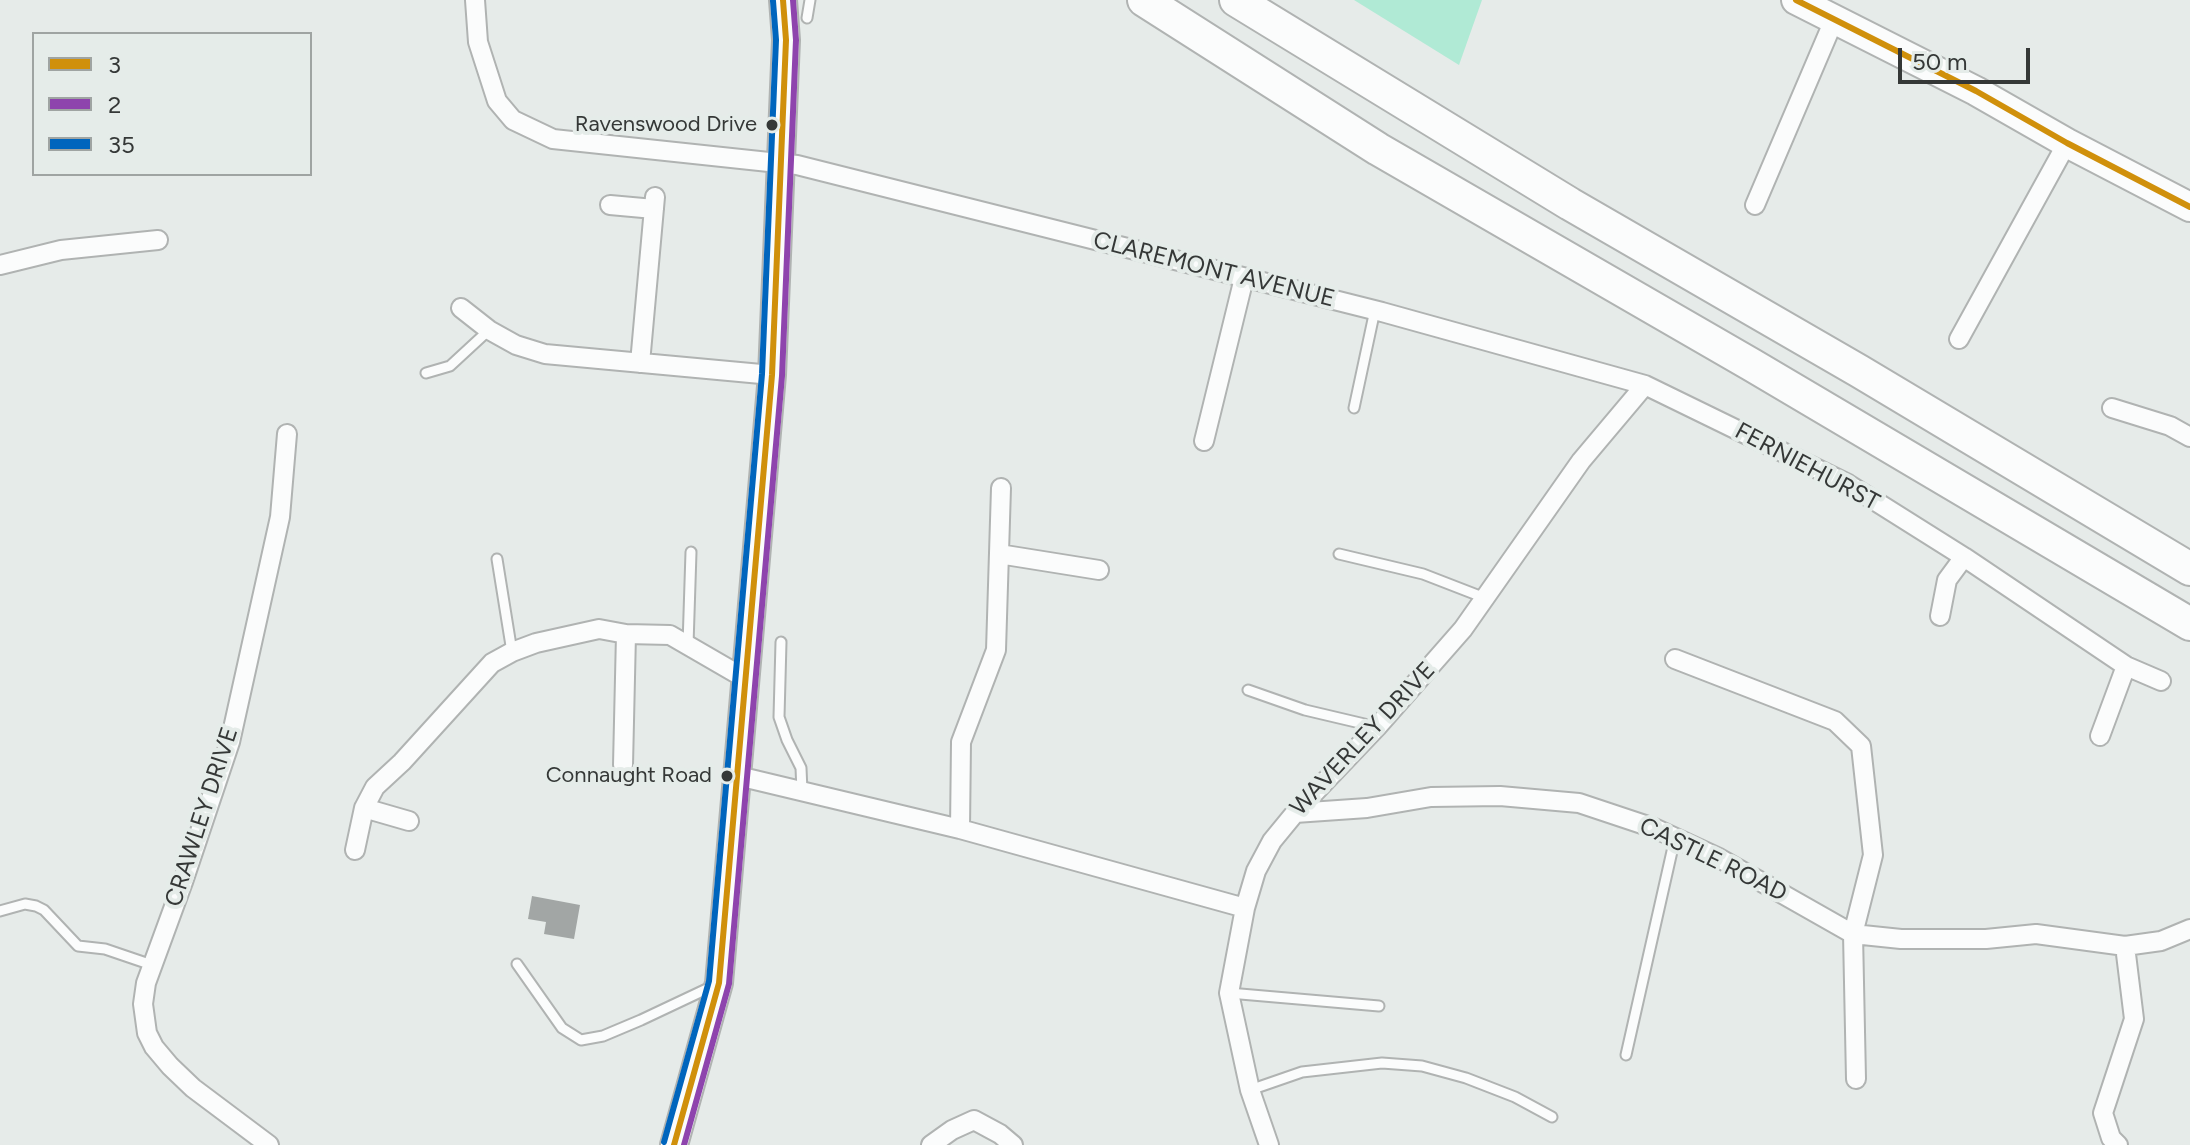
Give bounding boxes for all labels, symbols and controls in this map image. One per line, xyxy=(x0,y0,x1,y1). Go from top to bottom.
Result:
legend xyxy=(32,32,312,176)
scale bar xyxy=(1902,32,2034,82)
text: 50 m xyxy=(1912,47,1968,76)
text: 3 xyxy=(108,50,121,79)
text: 2 xyxy=(108,90,121,119)
place label: Ravenswood Drive xyxy=(575,112,757,138)
marker: Ravenswood Drive xyxy=(764,117,780,133)
text: 35 xyxy=(108,130,135,159)
street label: CLAREMONT AVENUE xyxy=(1090,226,1338,314)
street label: FERNIEHURST xyxy=(1730,417,1884,517)
street label: WAVERLEY DRIVE xyxy=(1285,656,1441,822)
street label: CRAWLEY DRIVE xyxy=(159,724,245,910)
place label: Connaught Road xyxy=(546,763,712,789)
marker: Connaught Road xyxy=(719,768,735,784)
street label: CASTLE ROAD xyxy=(1635,812,1791,908)

